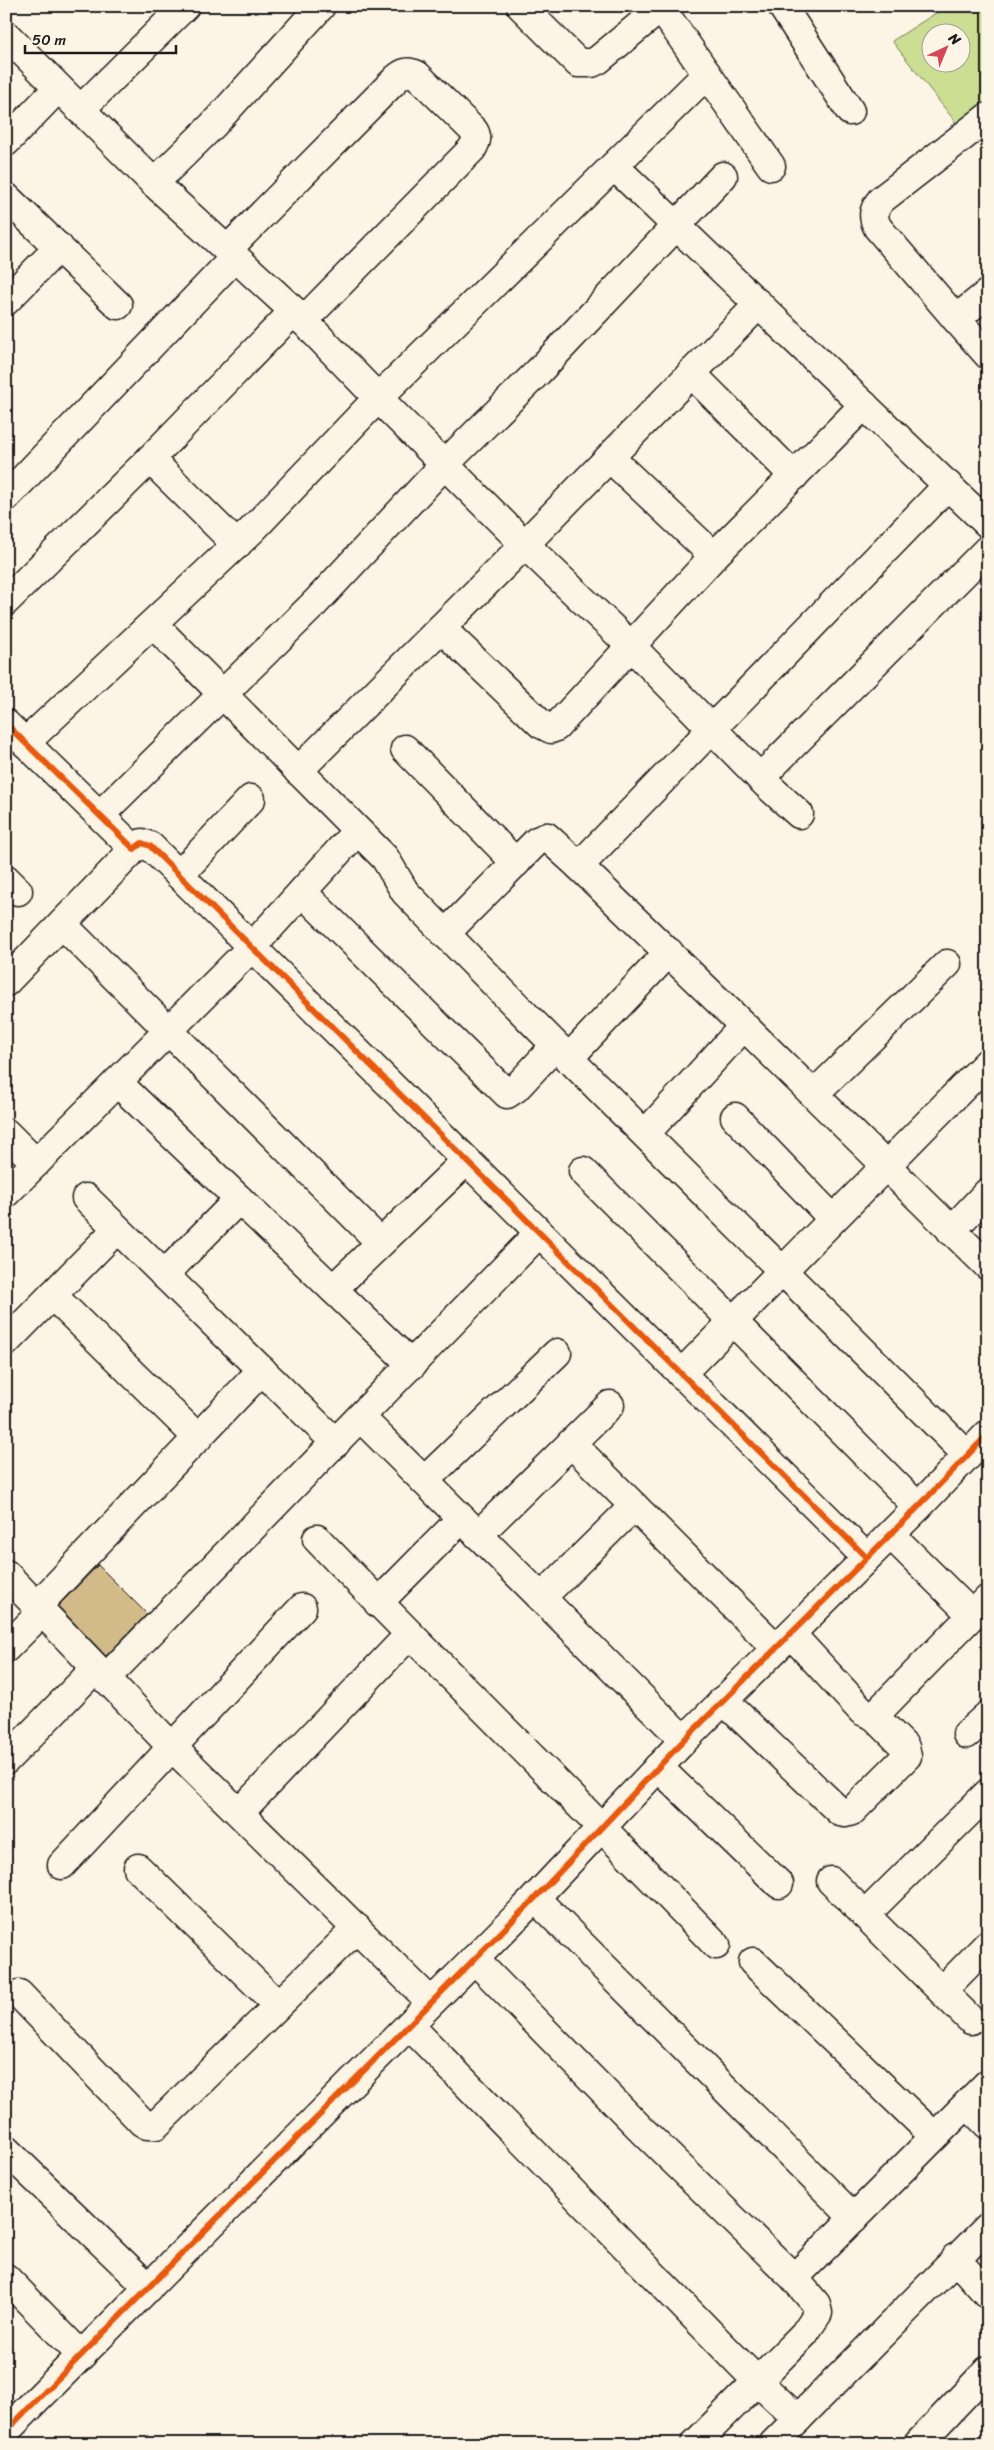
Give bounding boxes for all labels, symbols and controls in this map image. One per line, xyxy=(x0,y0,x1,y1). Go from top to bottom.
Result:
scale bar xyxy=(25,22,176,54)
north arrow xyxy=(922,22,972,72)
text: N xyxy=(942,26,967,52)
text: 50 m xyxy=(32,27,67,53)

